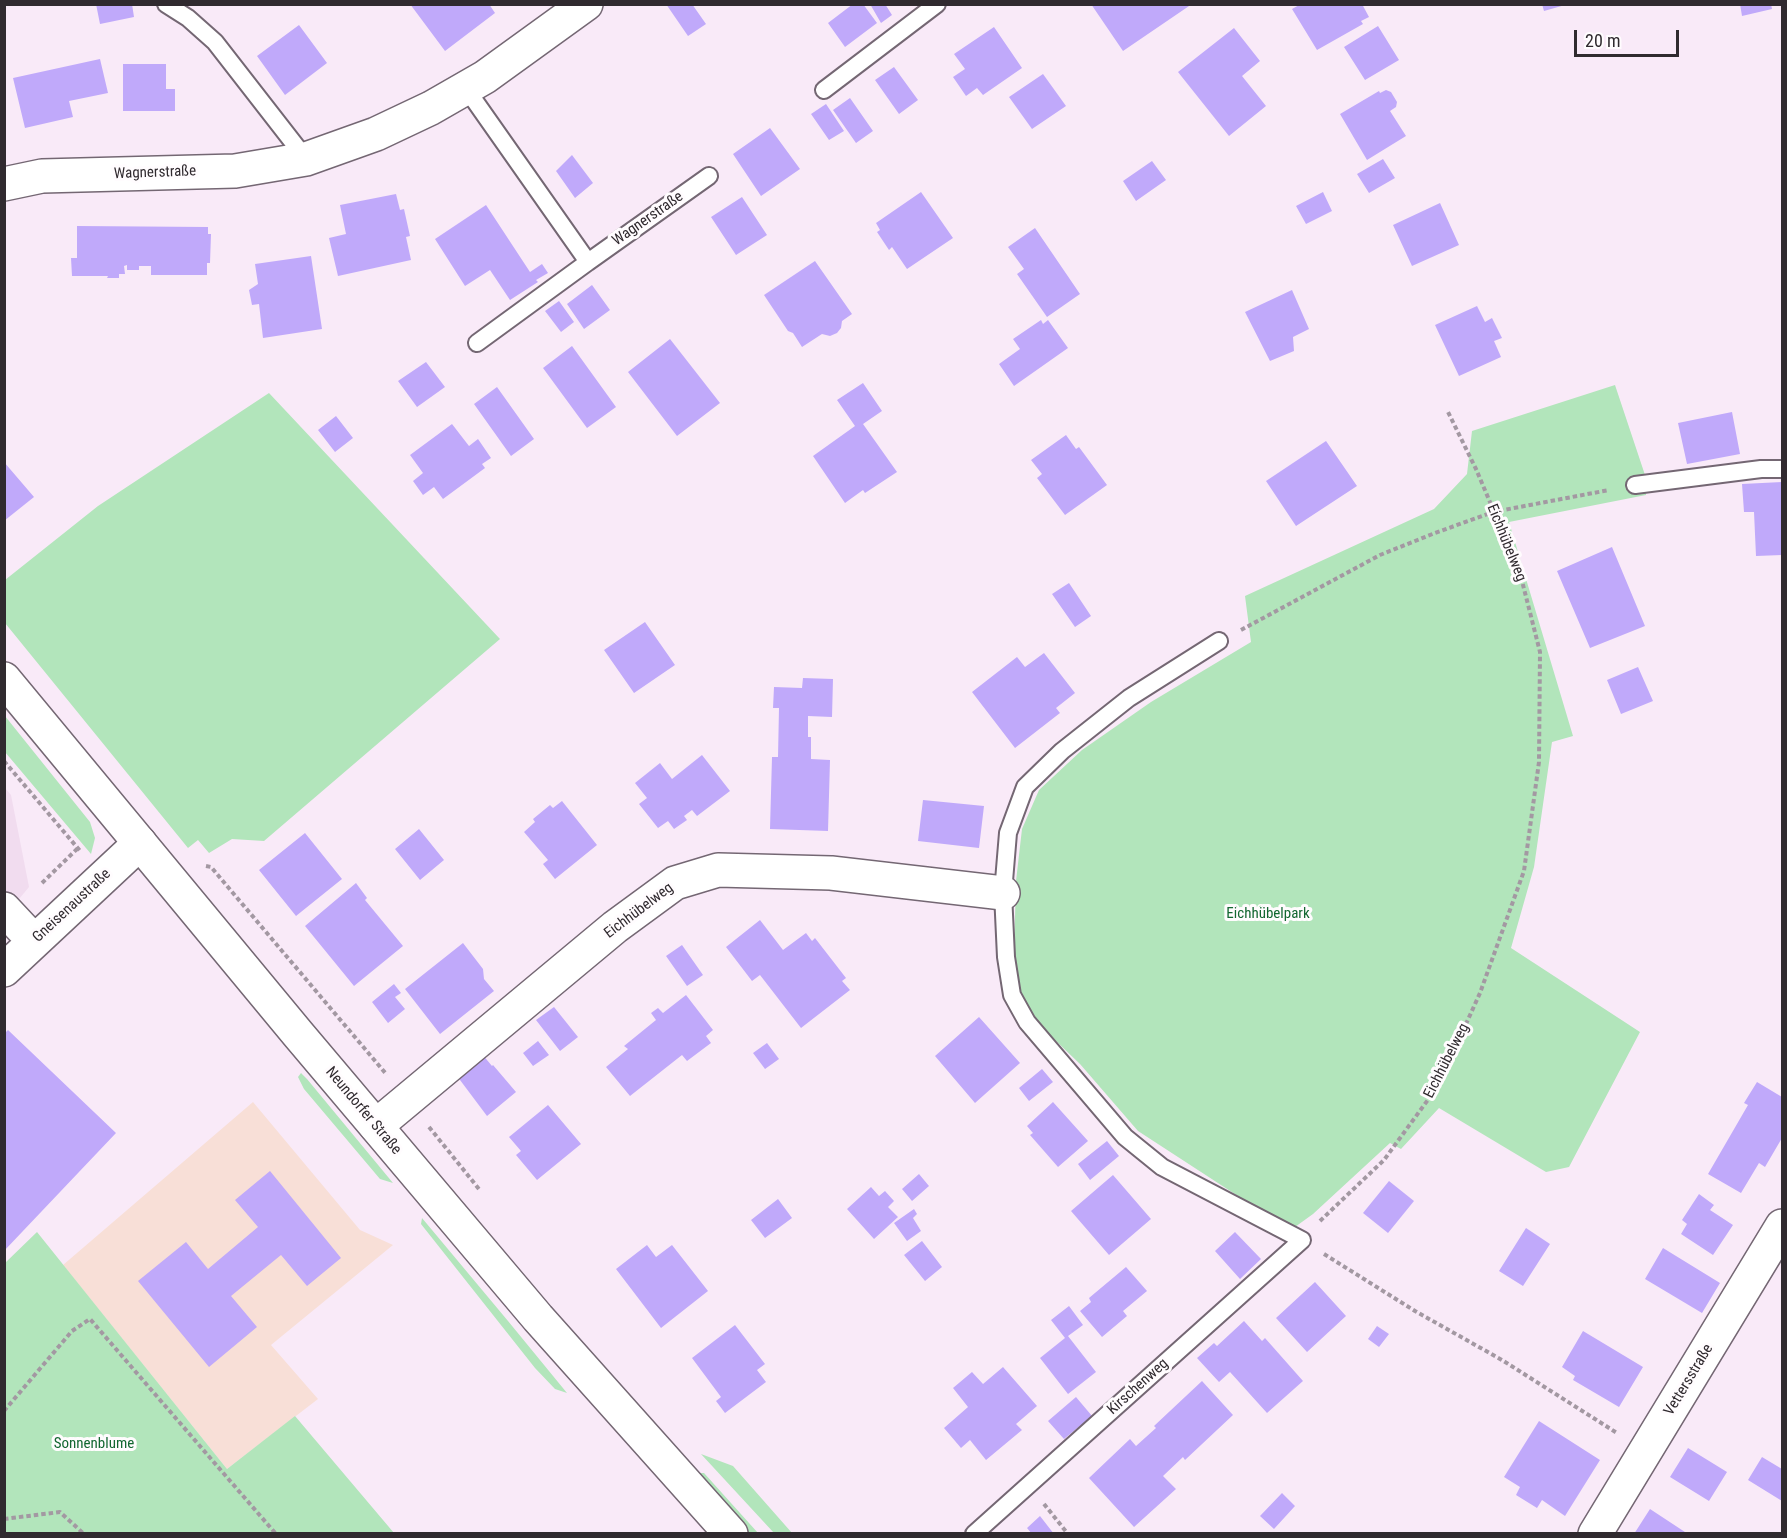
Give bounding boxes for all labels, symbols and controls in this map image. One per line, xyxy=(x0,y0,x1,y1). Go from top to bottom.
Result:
scale bar xyxy=(1577,18,1682,56)
text: 20 m xyxy=(1585,30,1620,51)
street label: Wagnerstraße xyxy=(114,163,196,183)
street label: Wagnerstraße xyxy=(609,188,687,250)
street label: Eichhübelweg xyxy=(1482,502,1530,584)
street label: Gneisenaustraße xyxy=(29,865,115,947)
street label: Eichhübelweg xyxy=(601,879,677,943)
park label: Eichhübelpark xyxy=(1226,905,1310,923)
street label: Eichhübelweg xyxy=(1420,1021,1474,1101)
street label: Neundorfer Straße xyxy=(321,1064,405,1158)
street label: Vettersstraße xyxy=(1661,1341,1717,1419)
street label: Kirschenweg xyxy=(1104,1355,1172,1419)
park label: Sonnenblume xyxy=(54,1435,134,1453)

